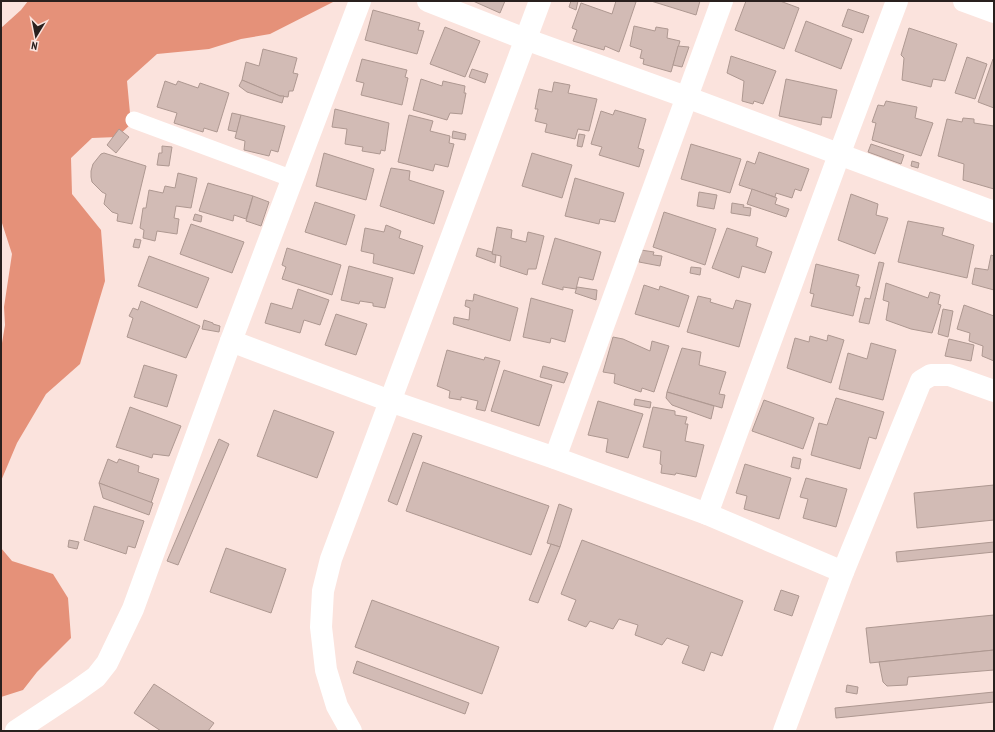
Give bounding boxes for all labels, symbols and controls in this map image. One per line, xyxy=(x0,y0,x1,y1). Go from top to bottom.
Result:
north arrow xyxy=(16,16,56,56)
text: N xyxy=(30,38,38,53)

